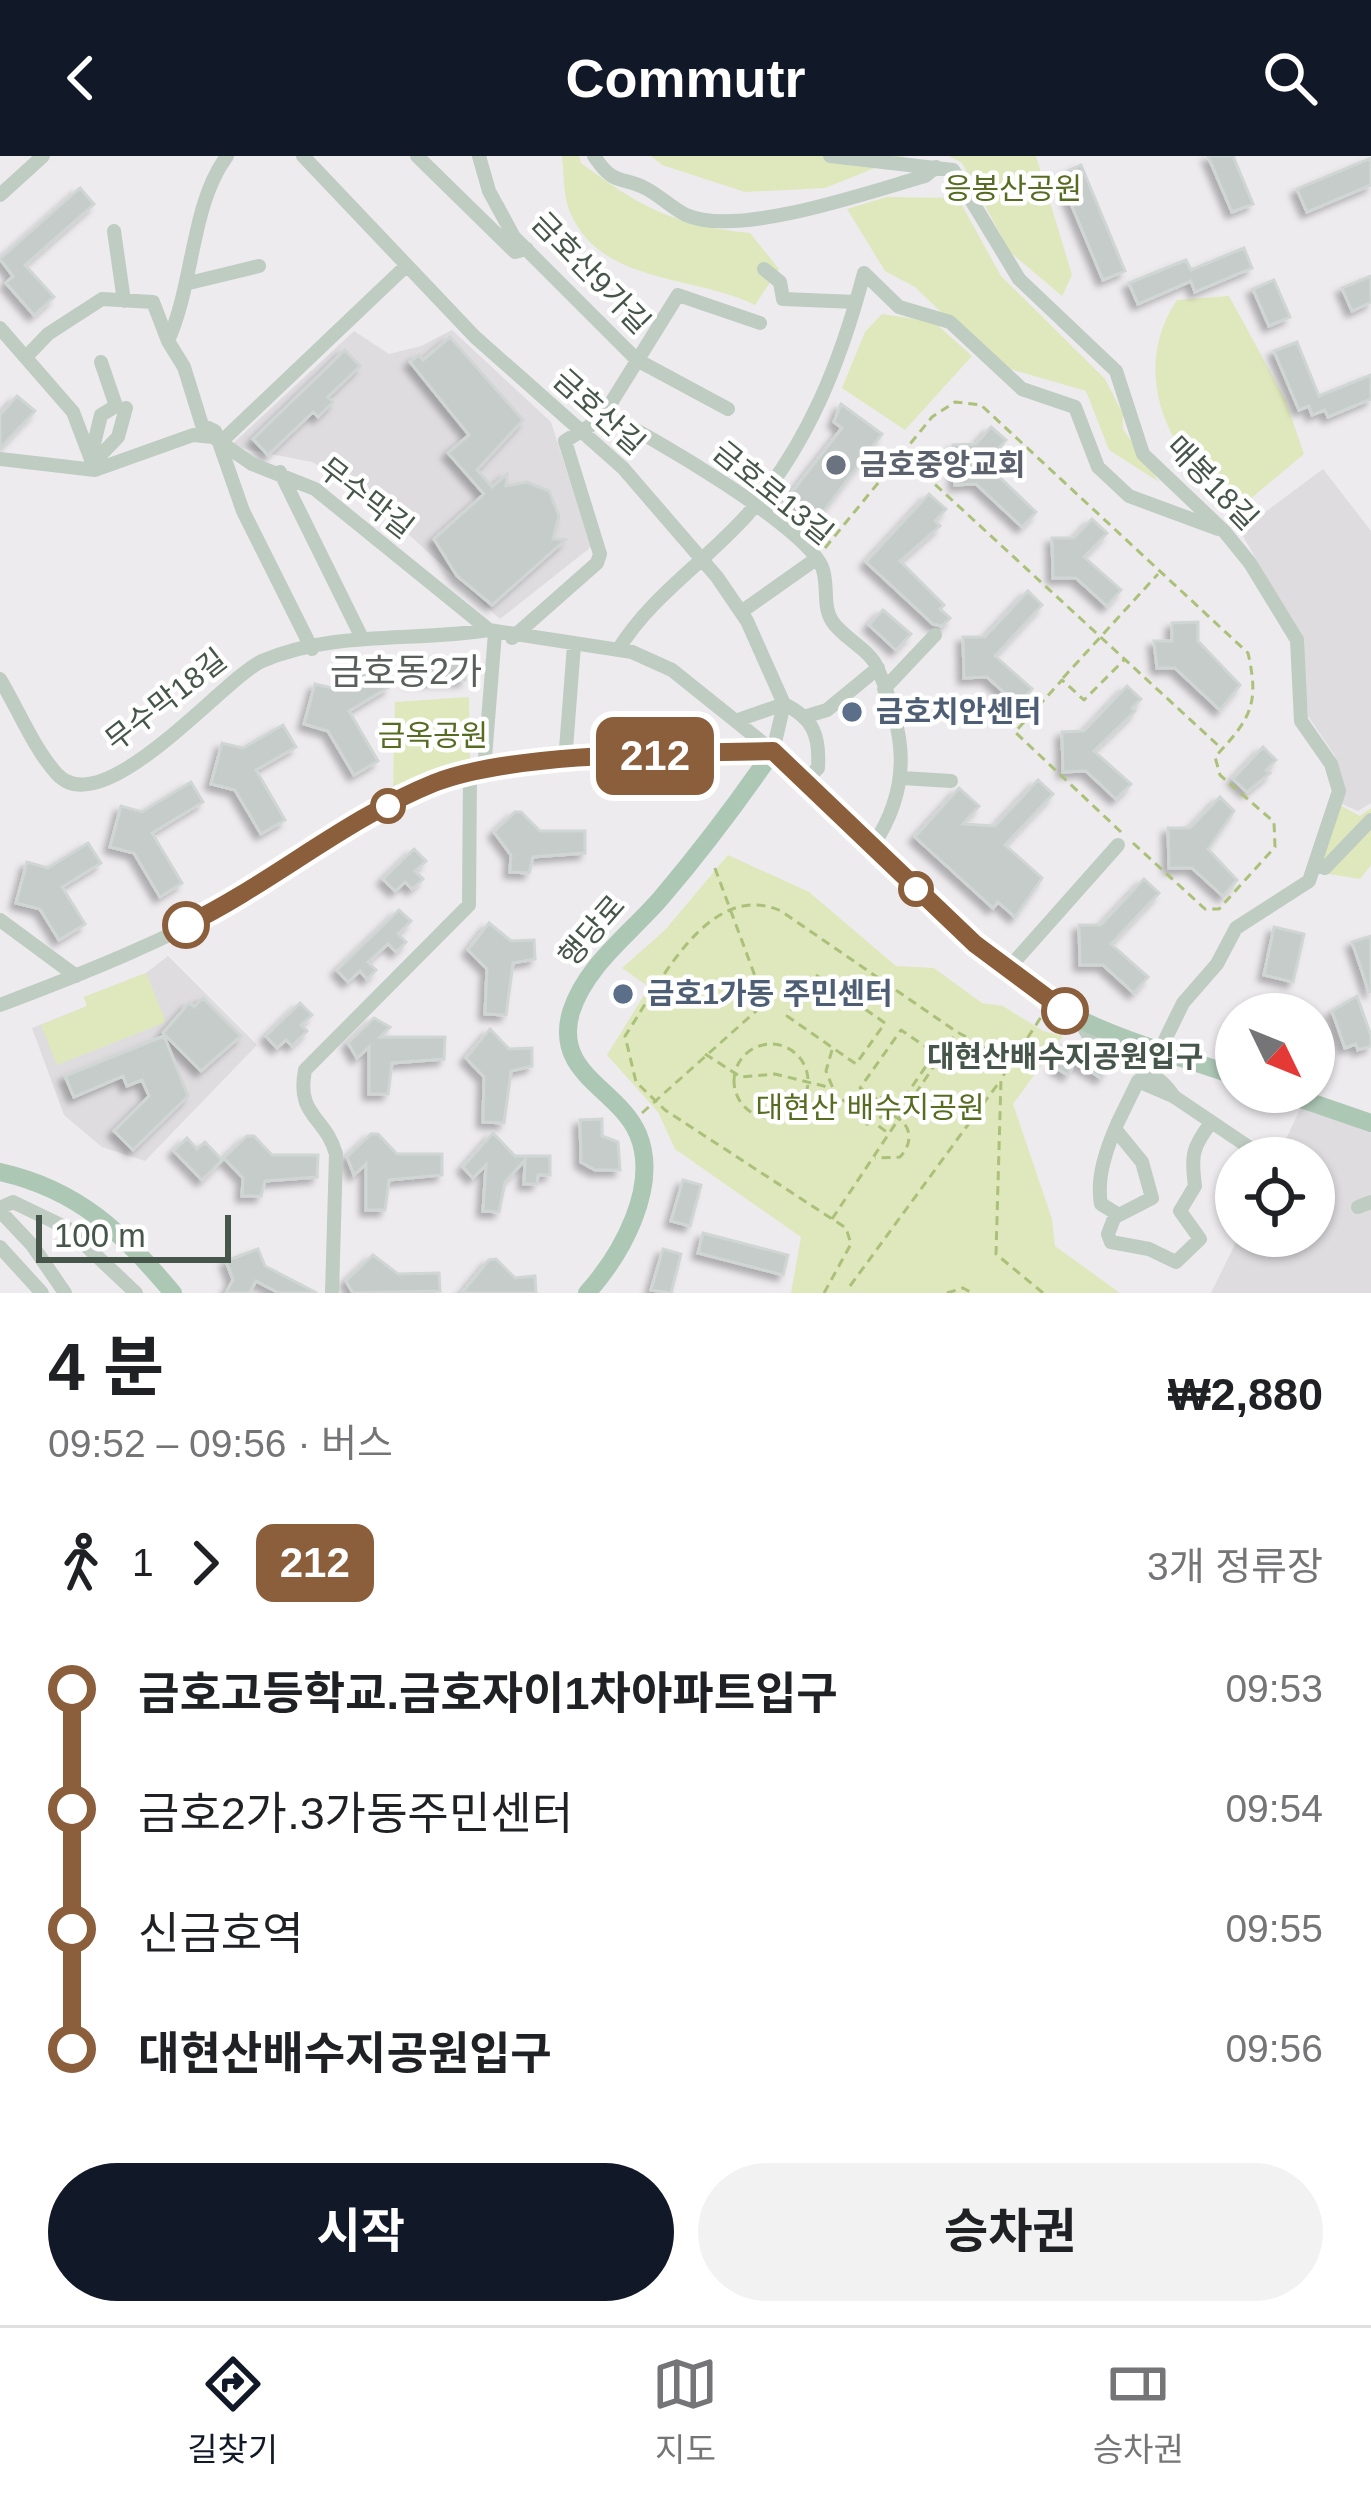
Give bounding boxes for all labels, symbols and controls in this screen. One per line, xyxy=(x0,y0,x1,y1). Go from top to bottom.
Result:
icon: back xyxy=(48,45,114,111)
icon: search xyxy=(1257,45,1323,111)
text: Commutr xyxy=(566,48,806,108)
park label: 응봉산공원 xyxy=(944,172,1082,205)
street label: 금호산9가길 xyxy=(526,206,657,340)
street label: 금호산길 xyxy=(547,362,651,461)
street label: 매봉18길 xyxy=(1160,429,1265,536)
street label: 금호로13길 xyxy=(707,435,840,551)
place label: 금호중앙교회 xyxy=(860,448,1026,481)
street label: 무수막길 xyxy=(313,451,420,545)
marker: 금호중앙교회 xyxy=(823,452,849,478)
street label: 무수막18길 xyxy=(99,642,233,757)
district label: 금호동2가 xyxy=(330,651,482,692)
place label: 금호치안센터 xyxy=(876,695,1042,728)
marker: 금호치안센터 xyxy=(839,699,865,725)
line badge: 212 xyxy=(586,717,724,795)
park label: 금옥공원 xyxy=(378,719,488,752)
text: 212 xyxy=(620,732,690,779)
unlabelled marker xyxy=(372,790,404,822)
unlabelled marker xyxy=(900,873,932,905)
street label: 행당로 xyxy=(552,889,631,973)
unlabelled marker xyxy=(164,903,208,947)
place label: 금호1가동 주민센터 xyxy=(647,977,893,1010)
marker: 금호1가동 주민센터 xyxy=(610,981,636,1007)
marker: 대현산배수지공원입구 xyxy=(1043,989,1087,1033)
north arrow xyxy=(1215,993,1335,1113)
map controls xyxy=(1215,993,1335,1257)
place label: 대현산배수지공원입구 xyxy=(927,1040,1203,1073)
park label: 대현산 배수지공원 xyxy=(755,1091,985,1124)
button: locate xyxy=(1215,1137,1335,1257)
scale bar xyxy=(36,1209,231,1262)
text: 100 m xyxy=(54,1217,146,1254)
text: 4 분 xyxy=(48,1330,164,1404)
text: ₩2,880 xyxy=(1168,1369,1323,1420)
text: 09:52 – 09:56 · 버스 xyxy=(48,1422,393,1465)
icon: walk xyxy=(48,1530,114,1596)
icon: forward xyxy=(172,1530,238,1596)
text: 212 xyxy=(280,1539,350,1586)
text: 1 xyxy=(132,1541,154,1584)
text: 3개 정류장 xyxy=(1147,1545,1323,1588)
text: 09:53 xyxy=(1225,1667,1323,1710)
text: 금호고등학교.금호자이1차아파트입구 xyxy=(138,1668,838,1719)
text: 09:54 xyxy=(1225,1787,1323,1830)
text: 금호2가.3가동주민센터 xyxy=(138,1788,573,1839)
text: 09:55 xyxy=(1225,1907,1323,1950)
text: 신금호역 xyxy=(138,1908,304,1959)
text: 09:56 xyxy=(1225,2027,1323,2070)
text: 대현산배수지공원입구 xyxy=(138,2028,552,2079)
button: 시작 xyxy=(48,2163,674,2301)
button: 승차권 xyxy=(698,2163,1323,2301)
tab: 길찾기 xyxy=(187,2351,278,2471)
tab: 지도 xyxy=(652,2351,718,2471)
tab: 승차권 xyxy=(1093,2351,1184,2471)

